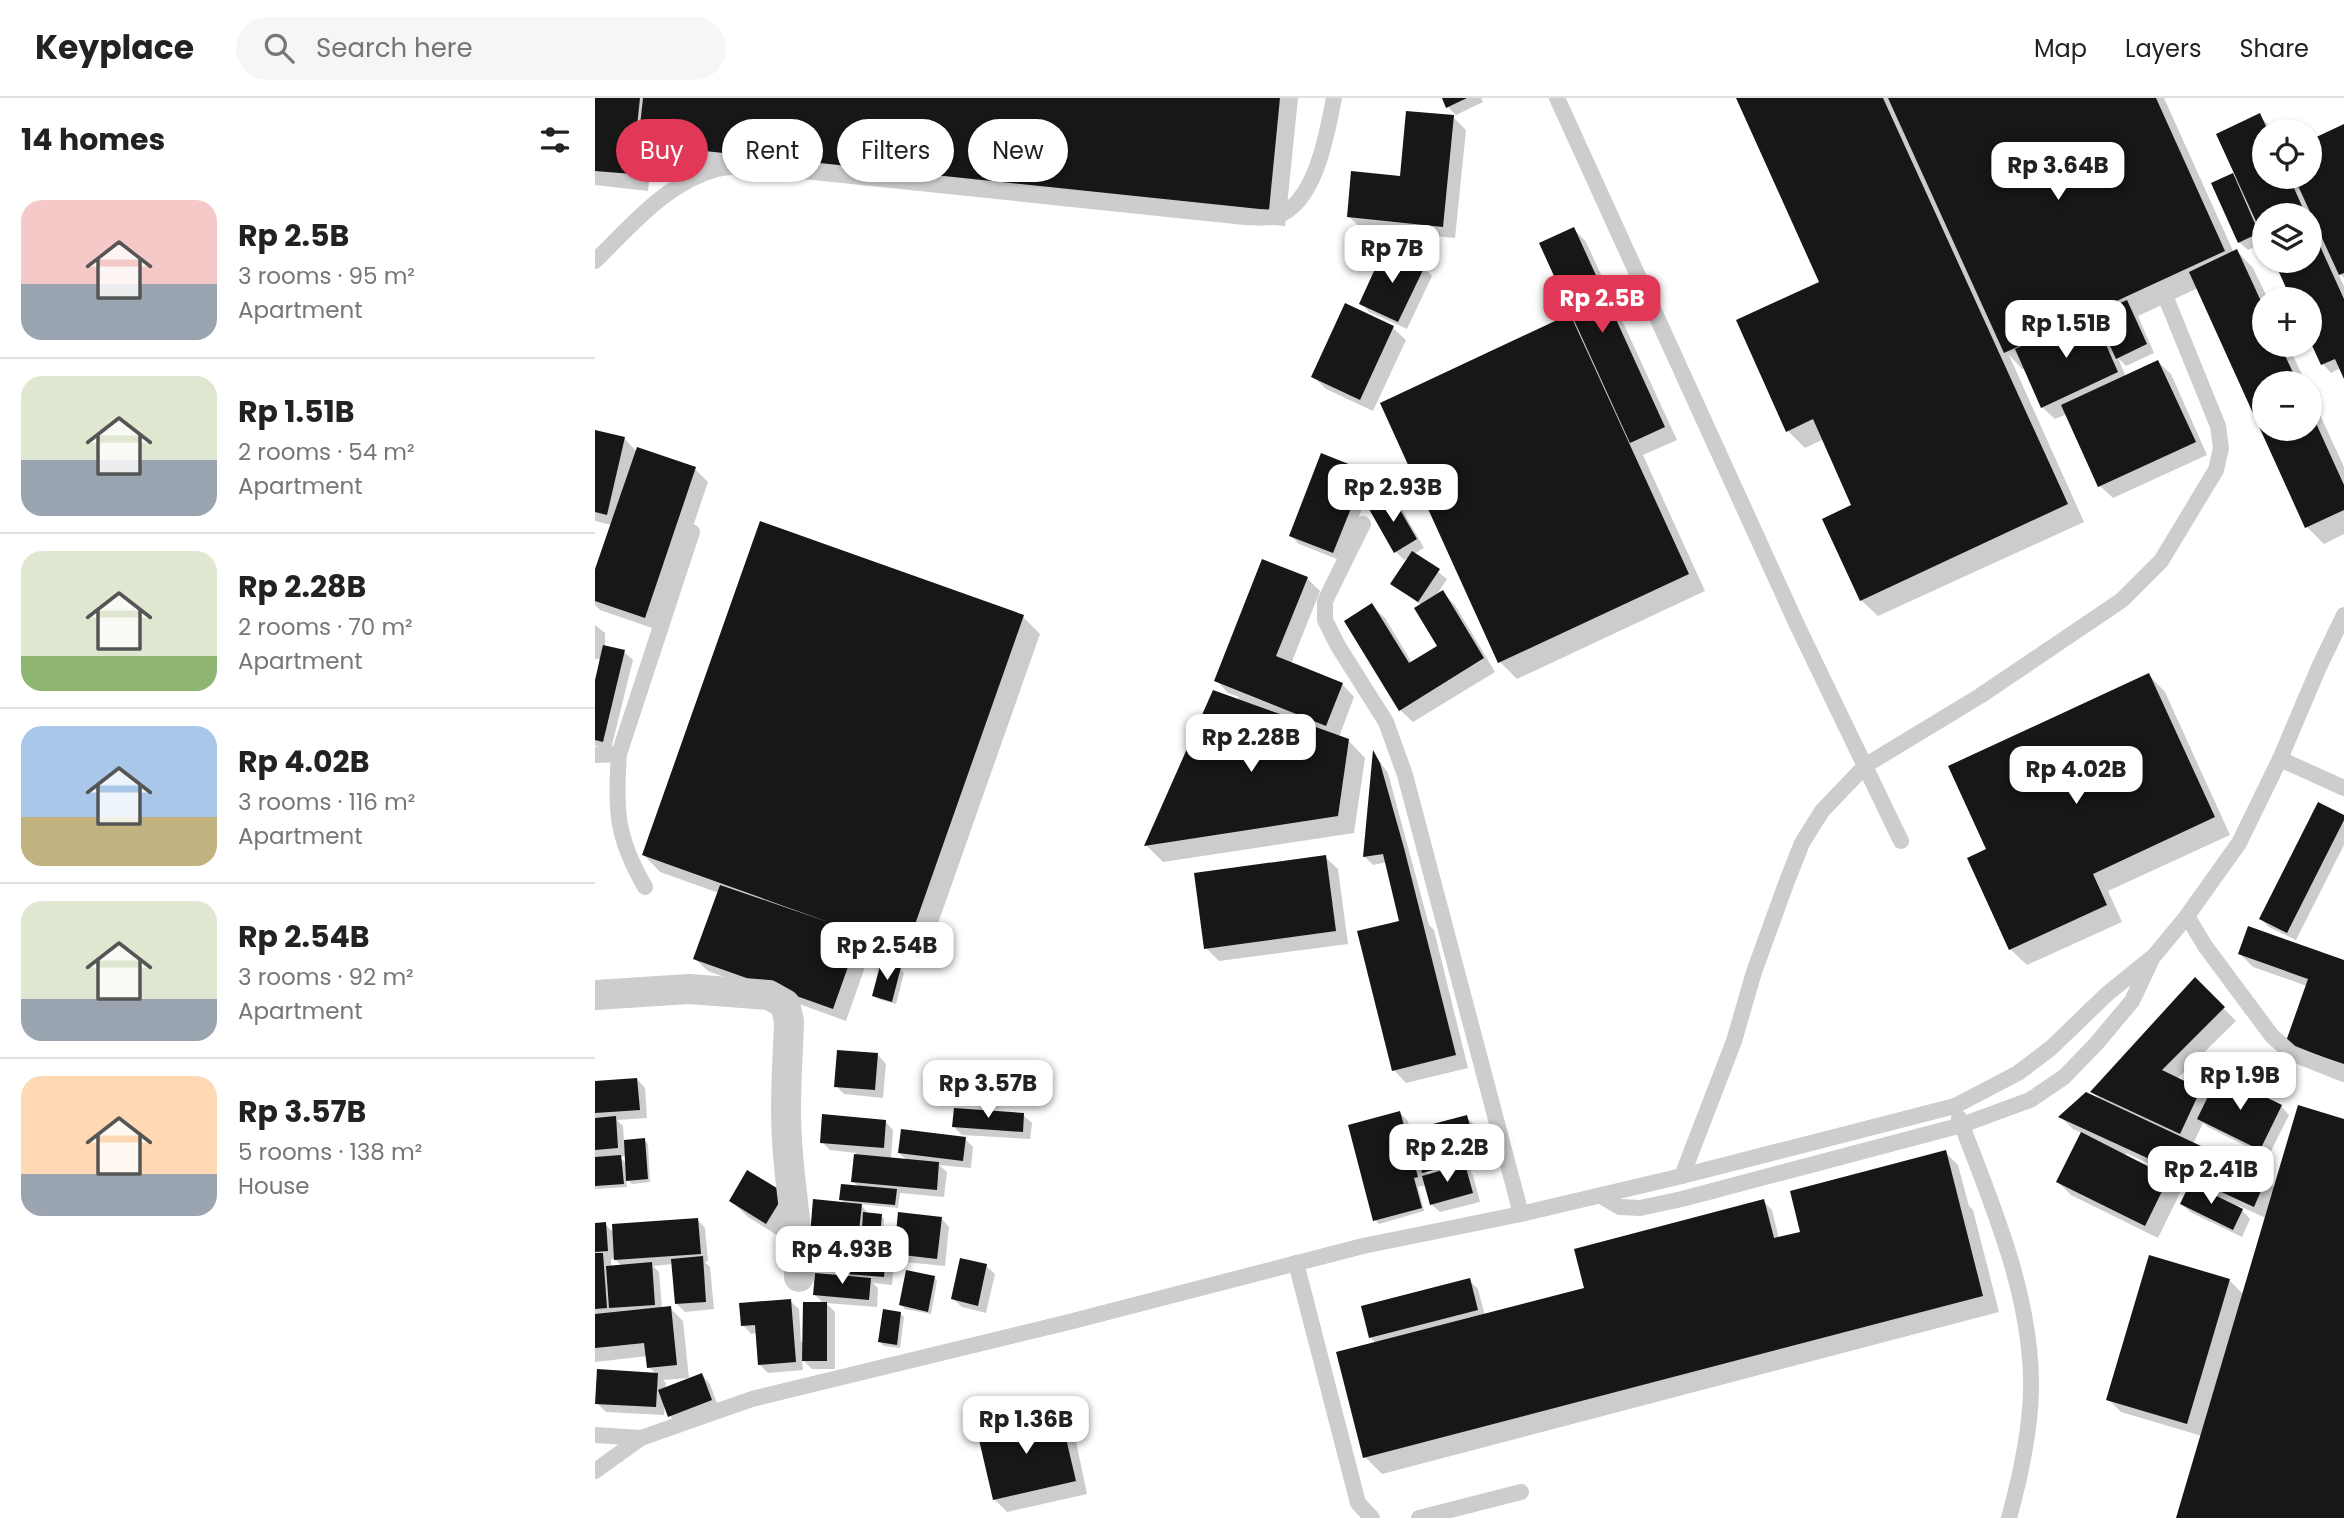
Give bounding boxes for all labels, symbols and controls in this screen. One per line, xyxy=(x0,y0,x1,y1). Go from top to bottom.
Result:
search box xyxy=(236,17,726,80)
text: Keyplace xyxy=(35,24,194,71)
icon: search xyxy=(260,29,298,67)
text: Search here xyxy=(316,30,473,66)
text: Map xyxy=(2034,32,2087,65)
text: Layers xyxy=(2125,32,2201,65)
text: Share xyxy=(2239,32,2309,65)
text: 14 homes xyxy=(21,118,165,161)
chip: Buy xyxy=(616,119,708,182)
chip: Rent xyxy=(722,119,823,182)
chip: Filters xyxy=(837,119,954,182)
chip: New xyxy=(968,119,1068,182)
map controls xyxy=(2252,119,2322,441)
button: locate xyxy=(2252,119,2322,189)
icon: filters xyxy=(536,121,574,159)
pin: Rp 3.64B xyxy=(1986,142,2130,202)
text: Rp 3.64B xyxy=(2007,149,2109,181)
button: layers xyxy=(2252,203,2322,273)
text: Rp 2.5B xyxy=(238,214,349,257)
pin: Rp 7B xyxy=(1343,226,1441,285)
icon: home xyxy=(77,228,161,312)
text: Rp 7B xyxy=(1361,232,1423,264)
text: 3 rooms · 95 m² xyxy=(238,260,415,292)
pin: Rp 2.5B xyxy=(1537,275,1667,335)
text: Rp 2.5B xyxy=(1559,282,1645,314)
button: + xyxy=(2252,287,2322,357)
text: Apartment xyxy=(238,294,363,326)
pin: Rp 1.51B xyxy=(1994,300,2138,360)
text: Rp 1.51B xyxy=(2021,307,2111,339)
button: − xyxy=(2252,371,2322,441)
text: Rp 1.51B xyxy=(238,390,355,433)
icon: home xyxy=(77,404,161,488)
text: 2 rooms · 54 m² xyxy=(238,436,415,468)
pin: Rp 2.93B xyxy=(1321,464,1465,524)
text: Apartment xyxy=(238,470,363,502)
text: Rp 2.93B xyxy=(1344,471,1442,503)
text: Rp 2.28B xyxy=(238,565,366,608)
icon: home xyxy=(77,579,161,663)
text: 2 rooms · 70 m² xyxy=(238,611,413,643)
text: Apartment xyxy=(238,645,363,677)
pin: Rp 2.28B xyxy=(1179,714,1323,774)
text: Rp 2.28B xyxy=(1202,721,1300,753)
text: Rp 4.02B xyxy=(238,740,370,783)
pin: Rp 4.02B xyxy=(2004,746,2148,806)
text: Rp 4.02B xyxy=(2026,753,2126,785)
icon: home xyxy=(77,754,161,838)
text: 3 rooms · 116 m² xyxy=(238,786,415,818)
text: Apartment xyxy=(238,820,363,852)
text: Rp 2.54B xyxy=(238,915,369,958)
pin: Rp 2.54B xyxy=(815,922,959,982)
icon: home xyxy=(77,929,161,1013)
text: Rp 2.54B xyxy=(837,929,937,961)
text: 3 rooms · 92 m² xyxy=(238,961,414,993)
text: Apartment xyxy=(238,995,363,1027)
pin: Rp 1.9B xyxy=(2175,1052,2305,1112)
text: Rp 1.9B xyxy=(2200,1059,2280,1091)
pin: Rp 3.57B xyxy=(916,1060,1060,1120)
text: Rp 3.57B xyxy=(939,1067,1037,1099)
text: Rp 3.57B xyxy=(238,1090,366,1133)
icon: home xyxy=(77,1104,161,1188)
pin: Rp 2.2B xyxy=(1382,1124,1512,1184)
text: Rp 2.2B xyxy=(1405,1131,1489,1163)
text: 5 rooms · 138 m² xyxy=(238,1136,422,1168)
pin: Rp 2.41B xyxy=(2139,1146,2283,1206)
text: Rp 2.41B xyxy=(2164,1153,2258,1185)
text: House xyxy=(238,1170,310,1202)
pin: Rp 4.93B xyxy=(770,1226,914,1286)
text: Rp 4.93B xyxy=(792,1233,892,1265)
pin: Rp 1.36B xyxy=(954,1396,1098,1456)
text: Rp 1.36B xyxy=(979,1403,1073,1435)

